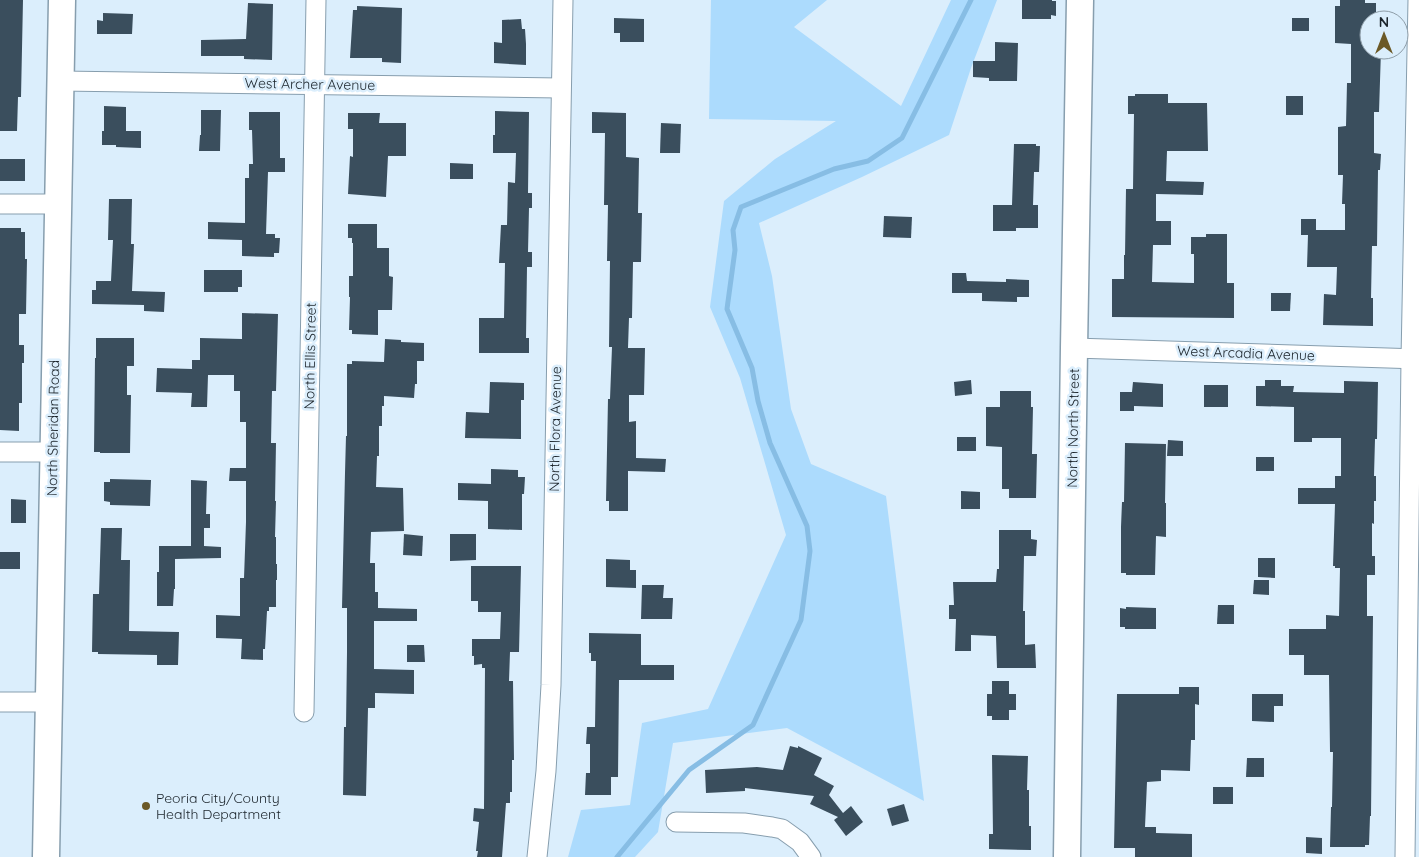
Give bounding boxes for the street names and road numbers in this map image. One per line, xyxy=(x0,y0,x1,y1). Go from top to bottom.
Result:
street label: West Archer Avenue xyxy=(244,74,376,94)
street label: North Ellis Street xyxy=(300,302,320,409)
street label: West Arcadia Avenue xyxy=(1177,342,1315,364)
street label: North Sheridan Road xyxy=(43,360,63,496)
street label: North Flora Avenue xyxy=(545,366,565,492)
street label: North North Street xyxy=(1063,368,1083,488)

